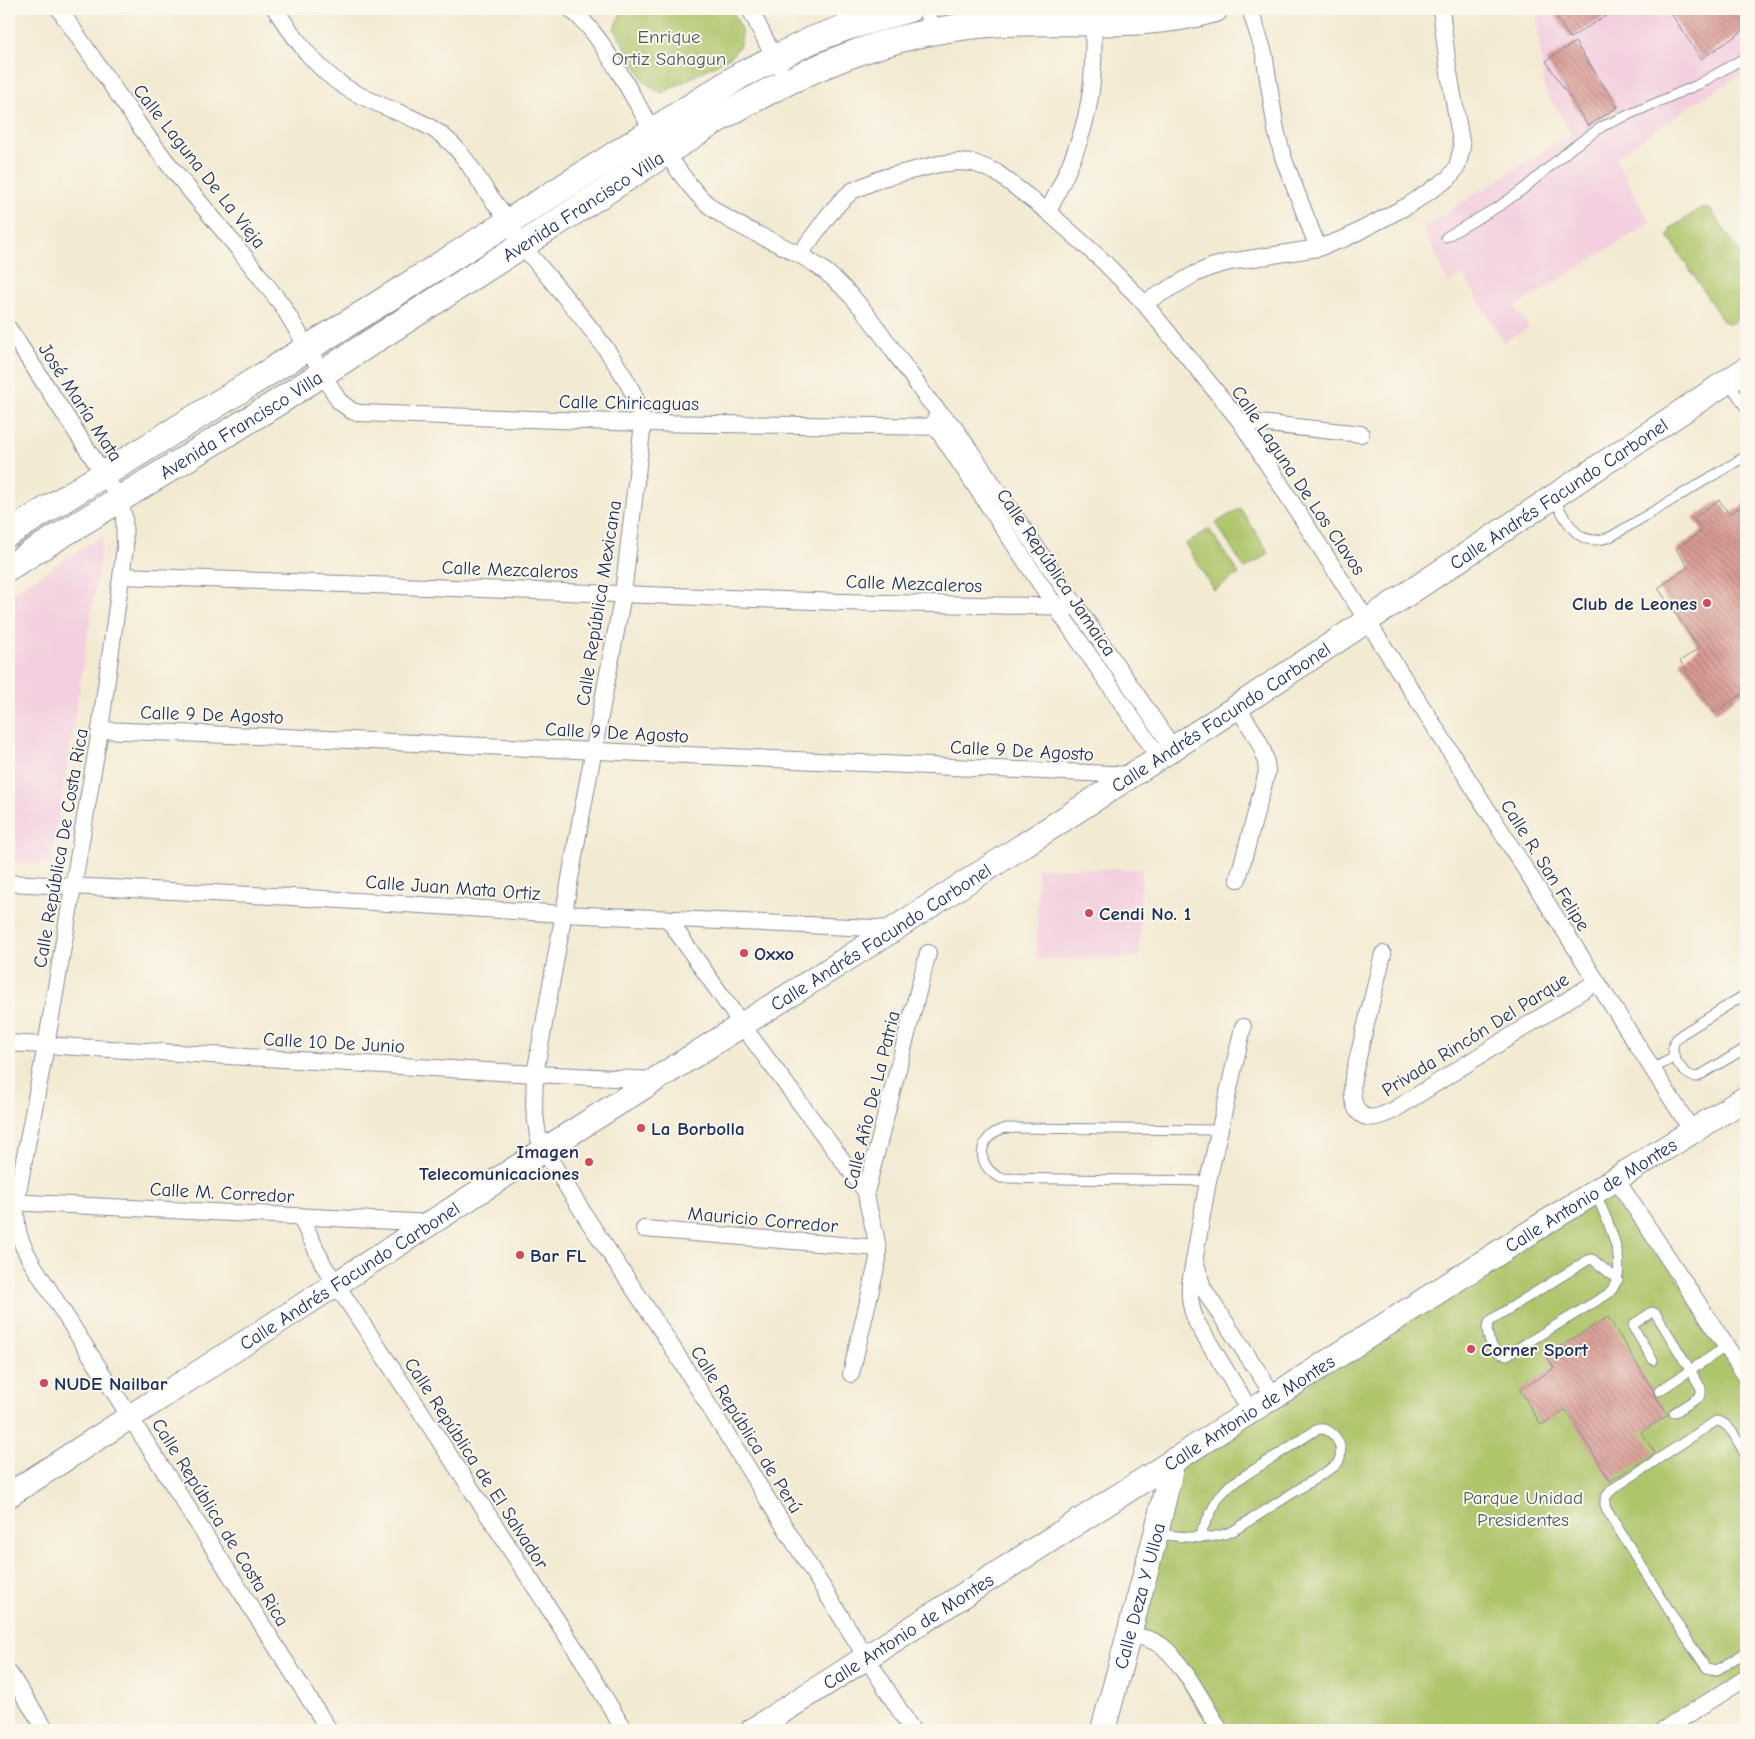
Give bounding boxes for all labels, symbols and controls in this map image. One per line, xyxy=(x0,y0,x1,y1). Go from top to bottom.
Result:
park label: Enrique Ortiz Sahagun xyxy=(612,26,726,70)
street label: Calle Laguna De La Vieja xyxy=(128,80,270,253)
street label: Avenida Francisco Villa xyxy=(499,147,668,267)
street label: José María Mata xyxy=(34,339,127,466)
street label: Avenida Francisco Villa xyxy=(156,367,327,484)
street label: Calle Laguna De Los Clavos xyxy=(1227,382,1370,579)
street label: Calle Chiricaguas xyxy=(559,391,699,415)
street label: Calle Andrés Facundo Carbonel xyxy=(1446,414,1672,575)
street label: Calle República Jamaica xyxy=(992,485,1120,660)
street label: Calle República Mexicana xyxy=(572,499,626,708)
street label: Calle Mezcaleros xyxy=(441,557,579,583)
street label: Calle Mezcaleros xyxy=(845,571,983,597)
place label: Club de Leones xyxy=(1572,593,1697,615)
marker: Club de Leones xyxy=(1701,597,1713,609)
street label: Calle Andrés Facundo Carbonel xyxy=(1108,638,1335,797)
street label: Calle 9 De Agosto xyxy=(140,701,284,729)
street label: Calle 9 De Agosto xyxy=(545,718,689,748)
street label: Calle República De Costa Rica xyxy=(29,727,93,970)
street label: Calle 9 De Agosto xyxy=(950,736,1094,766)
street label: Calle R. San Felipe xyxy=(1496,796,1594,935)
street label: Calle Andrés Facundo Carbonel xyxy=(767,859,995,1016)
street label: Calle Juan Mata Ortiz xyxy=(365,871,541,905)
place label: Cendi No. 1 xyxy=(1099,903,1191,925)
marker: Cendi No. 1 xyxy=(1083,907,1095,919)
place label: Oxxo xyxy=(754,943,794,965)
marker: Oxxo xyxy=(738,947,750,959)
street label: Privada Rincón Del Parque xyxy=(1378,968,1573,1101)
street label: Calle Año De La Patria xyxy=(839,1009,905,1192)
street label: Calle 10 De Junio xyxy=(262,1028,406,1058)
place label: La Borbolla xyxy=(651,1118,745,1140)
marker: La Borbolla xyxy=(635,1122,647,1134)
street label: Calle Antonio de Montes xyxy=(1501,1134,1681,1258)
place label: Imagen Telecomunicaciones xyxy=(419,1141,579,1185)
marker: Imagen Telecomunicaciones xyxy=(583,1156,595,1168)
street label: Calle M. Corredor xyxy=(149,1178,295,1208)
street label: Calle Andrés Facundo Carbonel xyxy=(236,1197,464,1355)
street label: Mauricio Corredor xyxy=(687,1202,839,1238)
place label: Bar FL xyxy=(530,1245,587,1267)
marker: Bar FL xyxy=(514,1249,526,1261)
place label: Corner Sport xyxy=(1481,1339,1589,1361)
street label: Calle República de Perú xyxy=(686,1342,807,1517)
marker: Corner Sport xyxy=(1465,1343,1477,1355)
street label: Calle Antonio de Montes xyxy=(1160,1350,1339,1476)
street label: Calle República de El Salvador xyxy=(400,1354,553,1574)
place label: NUDE Nailbar xyxy=(54,1373,168,1395)
marker: NUDE Nailbar xyxy=(38,1377,50,1389)
street label: Calle República de Costa Rica xyxy=(147,1414,293,1631)
park label: Parque Unidad Presidentes xyxy=(1463,1487,1583,1531)
street label: Calle Deza Y Ulloa xyxy=(1110,1521,1170,1671)
street label: Calle Antonio de Montes xyxy=(819,1569,998,1694)

